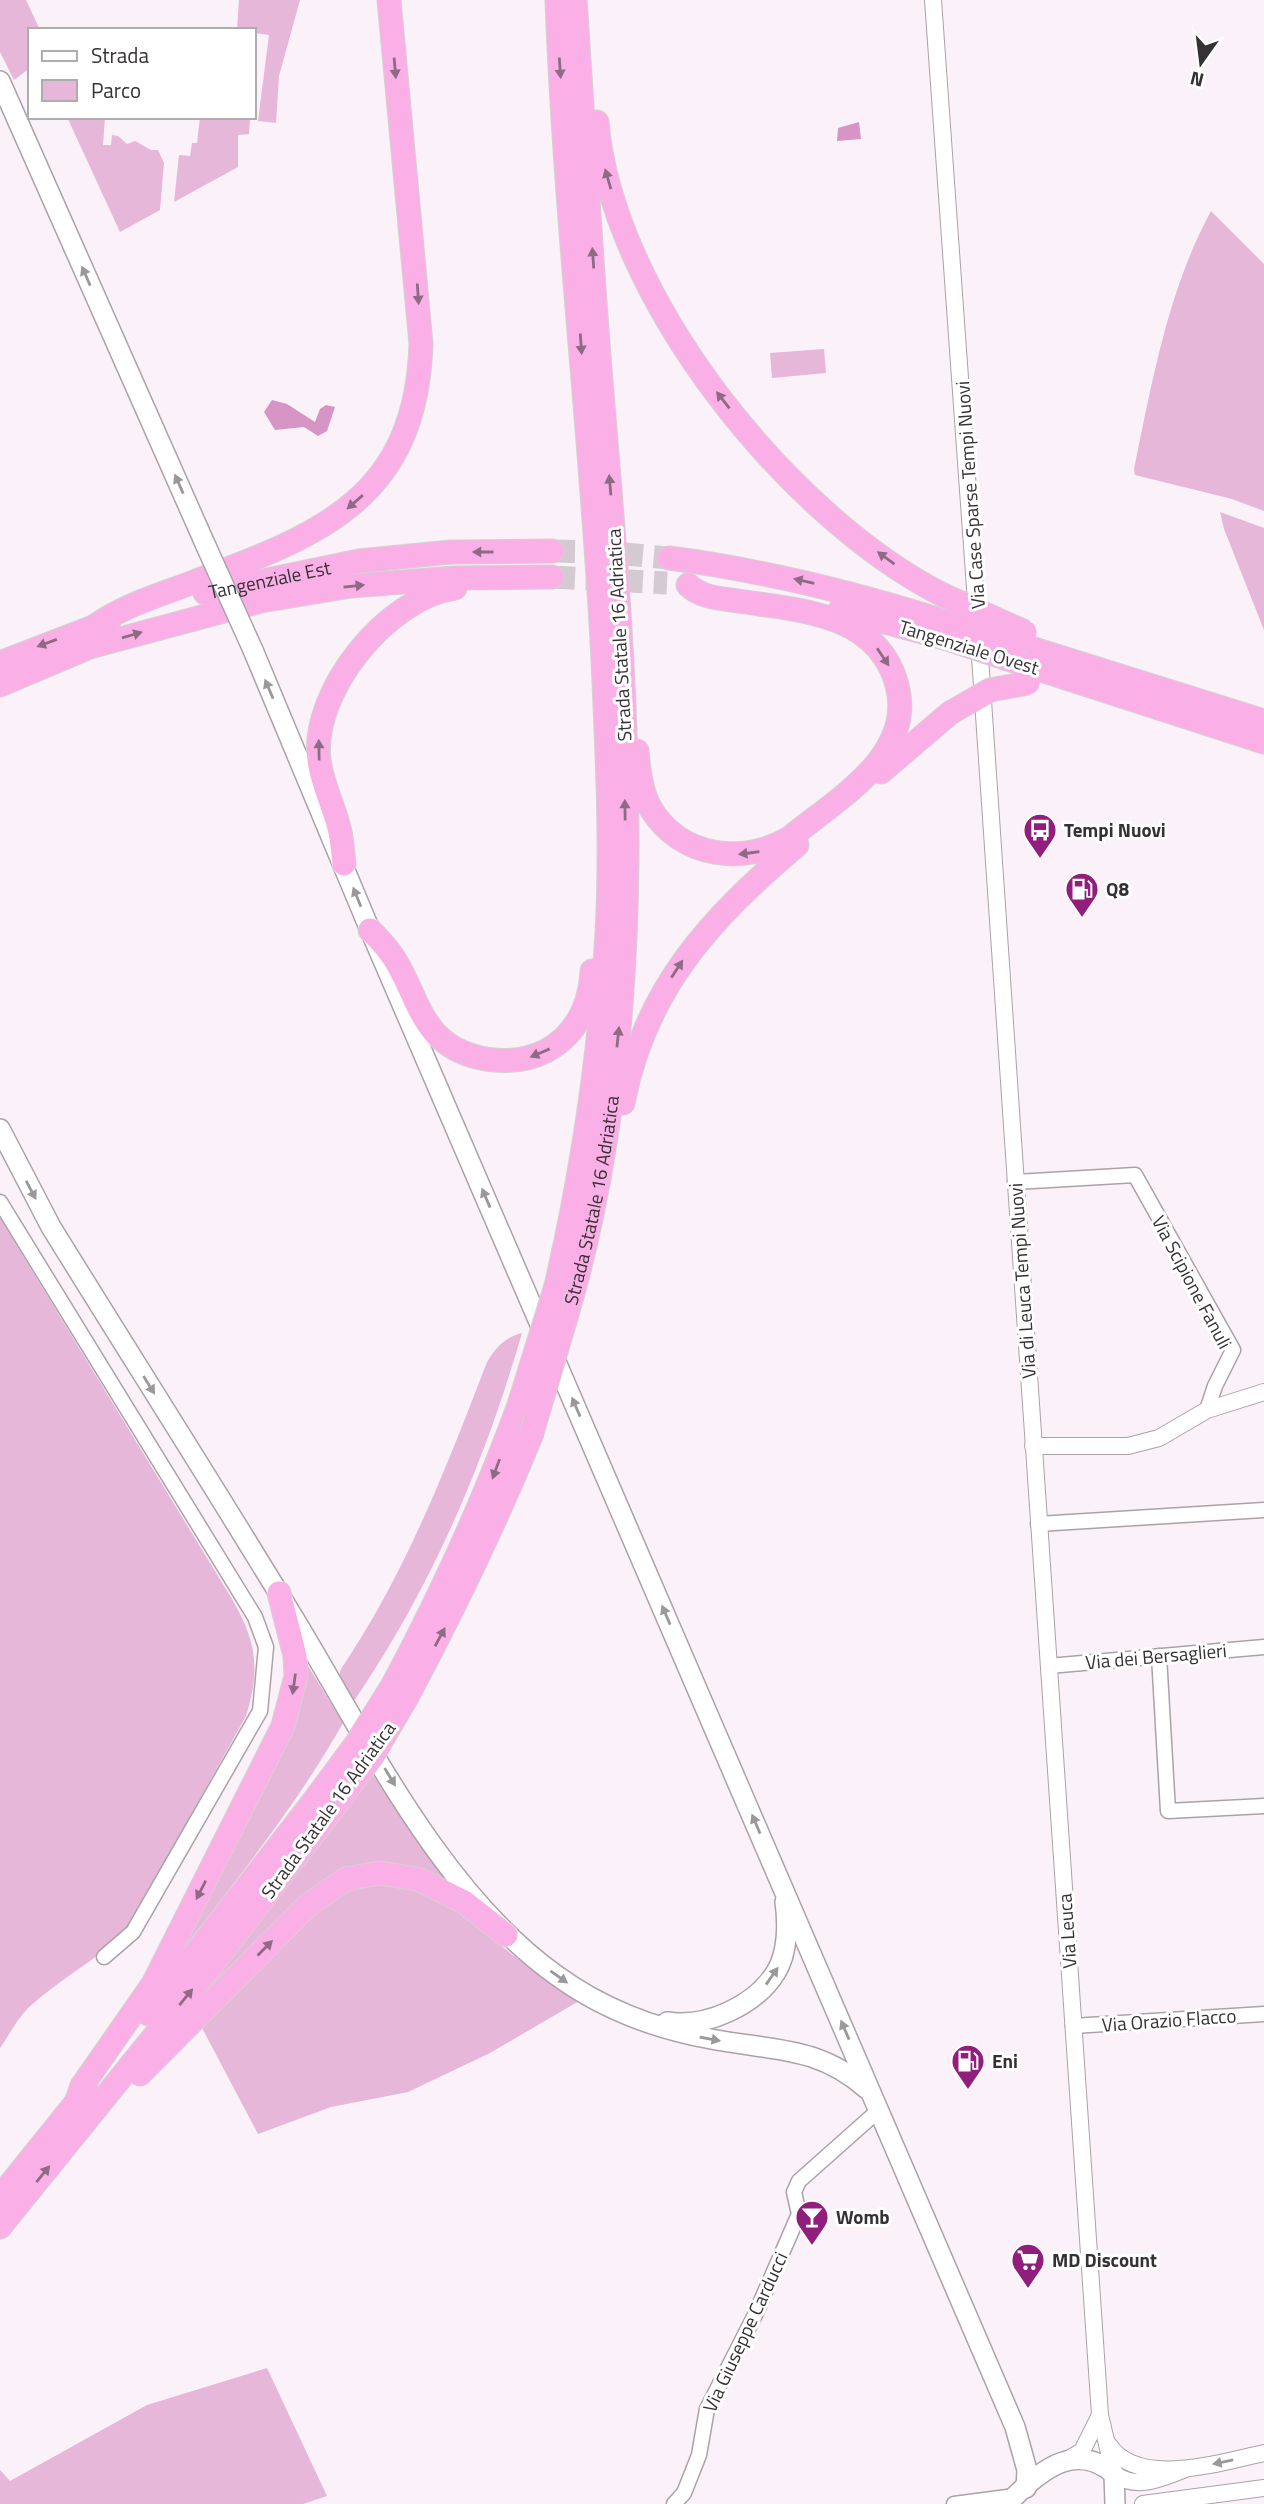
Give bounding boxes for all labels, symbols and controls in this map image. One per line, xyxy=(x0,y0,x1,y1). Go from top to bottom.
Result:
legend xyxy=(28,28,256,119)
north arrow xyxy=(1166,28,1236,98)
text: Strada xyxy=(91,39,149,71)
one-way arrow xyxy=(390,57,401,79)
one-way arrow xyxy=(554,57,565,79)
text: N xyxy=(1187,64,1207,96)
text: Parco xyxy=(91,74,141,106)
one-way arrow xyxy=(603,168,613,189)
one-way arrow xyxy=(587,247,598,269)
one-way arrow xyxy=(80,266,92,286)
one-way arrow xyxy=(413,284,424,306)
one-way arrow xyxy=(576,333,587,355)
street label: Via Case Sparse Tempi Nuovi xyxy=(947,380,992,610)
one-way arrow xyxy=(716,392,731,410)
one-way arrow xyxy=(173,474,185,494)
one-way arrow xyxy=(604,474,615,496)
one-way arrow xyxy=(346,494,363,510)
street label: Strada Statale 16 Adriatica xyxy=(598,527,639,742)
one-way arrow xyxy=(472,546,494,558)
one-way arrow xyxy=(877,551,895,565)
street label: Tangenziale Est xyxy=(206,552,334,606)
one-way arrow xyxy=(793,575,815,586)
one-way arrow xyxy=(343,581,365,592)
street label: Tangenziale Ovest xyxy=(896,612,1043,682)
one-way arrow xyxy=(122,630,143,640)
one-way arrow xyxy=(37,638,58,649)
one-way arrow xyxy=(876,647,889,666)
one-way arrow xyxy=(263,678,274,699)
one-way arrow xyxy=(313,739,325,761)
one-way arrow xyxy=(619,799,631,821)
bus stop icon: Tempi Nuovi xyxy=(1021,811,1059,860)
place label: Tempi Nuovi xyxy=(1064,815,1166,844)
one-way arrow xyxy=(738,848,760,859)
fuel station icon: Q8 xyxy=(1063,870,1101,919)
place label: Q8 xyxy=(1106,874,1129,903)
one-way arrow xyxy=(351,886,362,907)
one-way arrow xyxy=(670,960,684,978)
one-way arrow xyxy=(612,1026,623,1048)
one-way arrow xyxy=(530,1047,550,1059)
street label: Strada Statale 16 Adriatica xyxy=(555,1093,626,1308)
one-way arrow xyxy=(26,1180,37,1200)
street label: Via di Leuca Tempi Nuovi xyxy=(1000,1182,1043,1380)
one-way arrow xyxy=(480,1187,491,1208)
street label: Via Scipione Fanuli xyxy=(1145,1210,1240,1354)
one-way arrow xyxy=(143,1375,155,1394)
one-way arrow xyxy=(570,1396,581,1417)
one-way arrow xyxy=(490,1459,501,1480)
one-way arrow xyxy=(660,1605,671,1626)
one-way arrow xyxy=(434,1627,446,1646)
street label: Via dei Bersaglieri xyxy=(1084,1635,1228,1676)
one-way arrow xyxy=(288,1673,299,1695)
street label: Strada Statale 16 Adriatica xyxy=(253,1715,402,1904)
one-way arrow xyxy=(384,1768,397,1787)
one-way arrow xyxy=(750,1814,761,1835)
one-way arrow xyxy=(195,1880,206,1900)
street label: Via Leuca xyxy=(1049,1892,1084,1970)
one-way arrow xyxy=(256,1941,273,1957)
one-way arrow xyxy=(765,1967,779,1985)
one-way arrow xyxy=(550,1970,568,1984)
one-way arrow xyxy=(178,1989,193,2006)
street label: Via Orazio Flacco xyxy=(1101,2000,1237,2039)
one-way arrow xyxy=(839,2019,850,2040)
one-way arrow xyxy=(699,2034,721,2045)
fuel station icon: Eni xyxy=(949,2042,987,2091)
place label: Eni xyxy=(992,2046,1018,2075)
one-way arrow xyxy=(35,2166,50,2183)
bar icon: Womb xyxy=(793,2198,831,2247)
place label: Womb xyxy=(836,2202,890,2231)
supermarket icon: MD Discount xyxy=(1009,2241,1047,2290)
place label: MD Discount xyxy=(1052,2245,1157,2274)
street label: Via Giuseppe Carducci xyxy=(695,2247,794,2417)
one-way arrow xyxy=(1212,2456,1234,2467)

